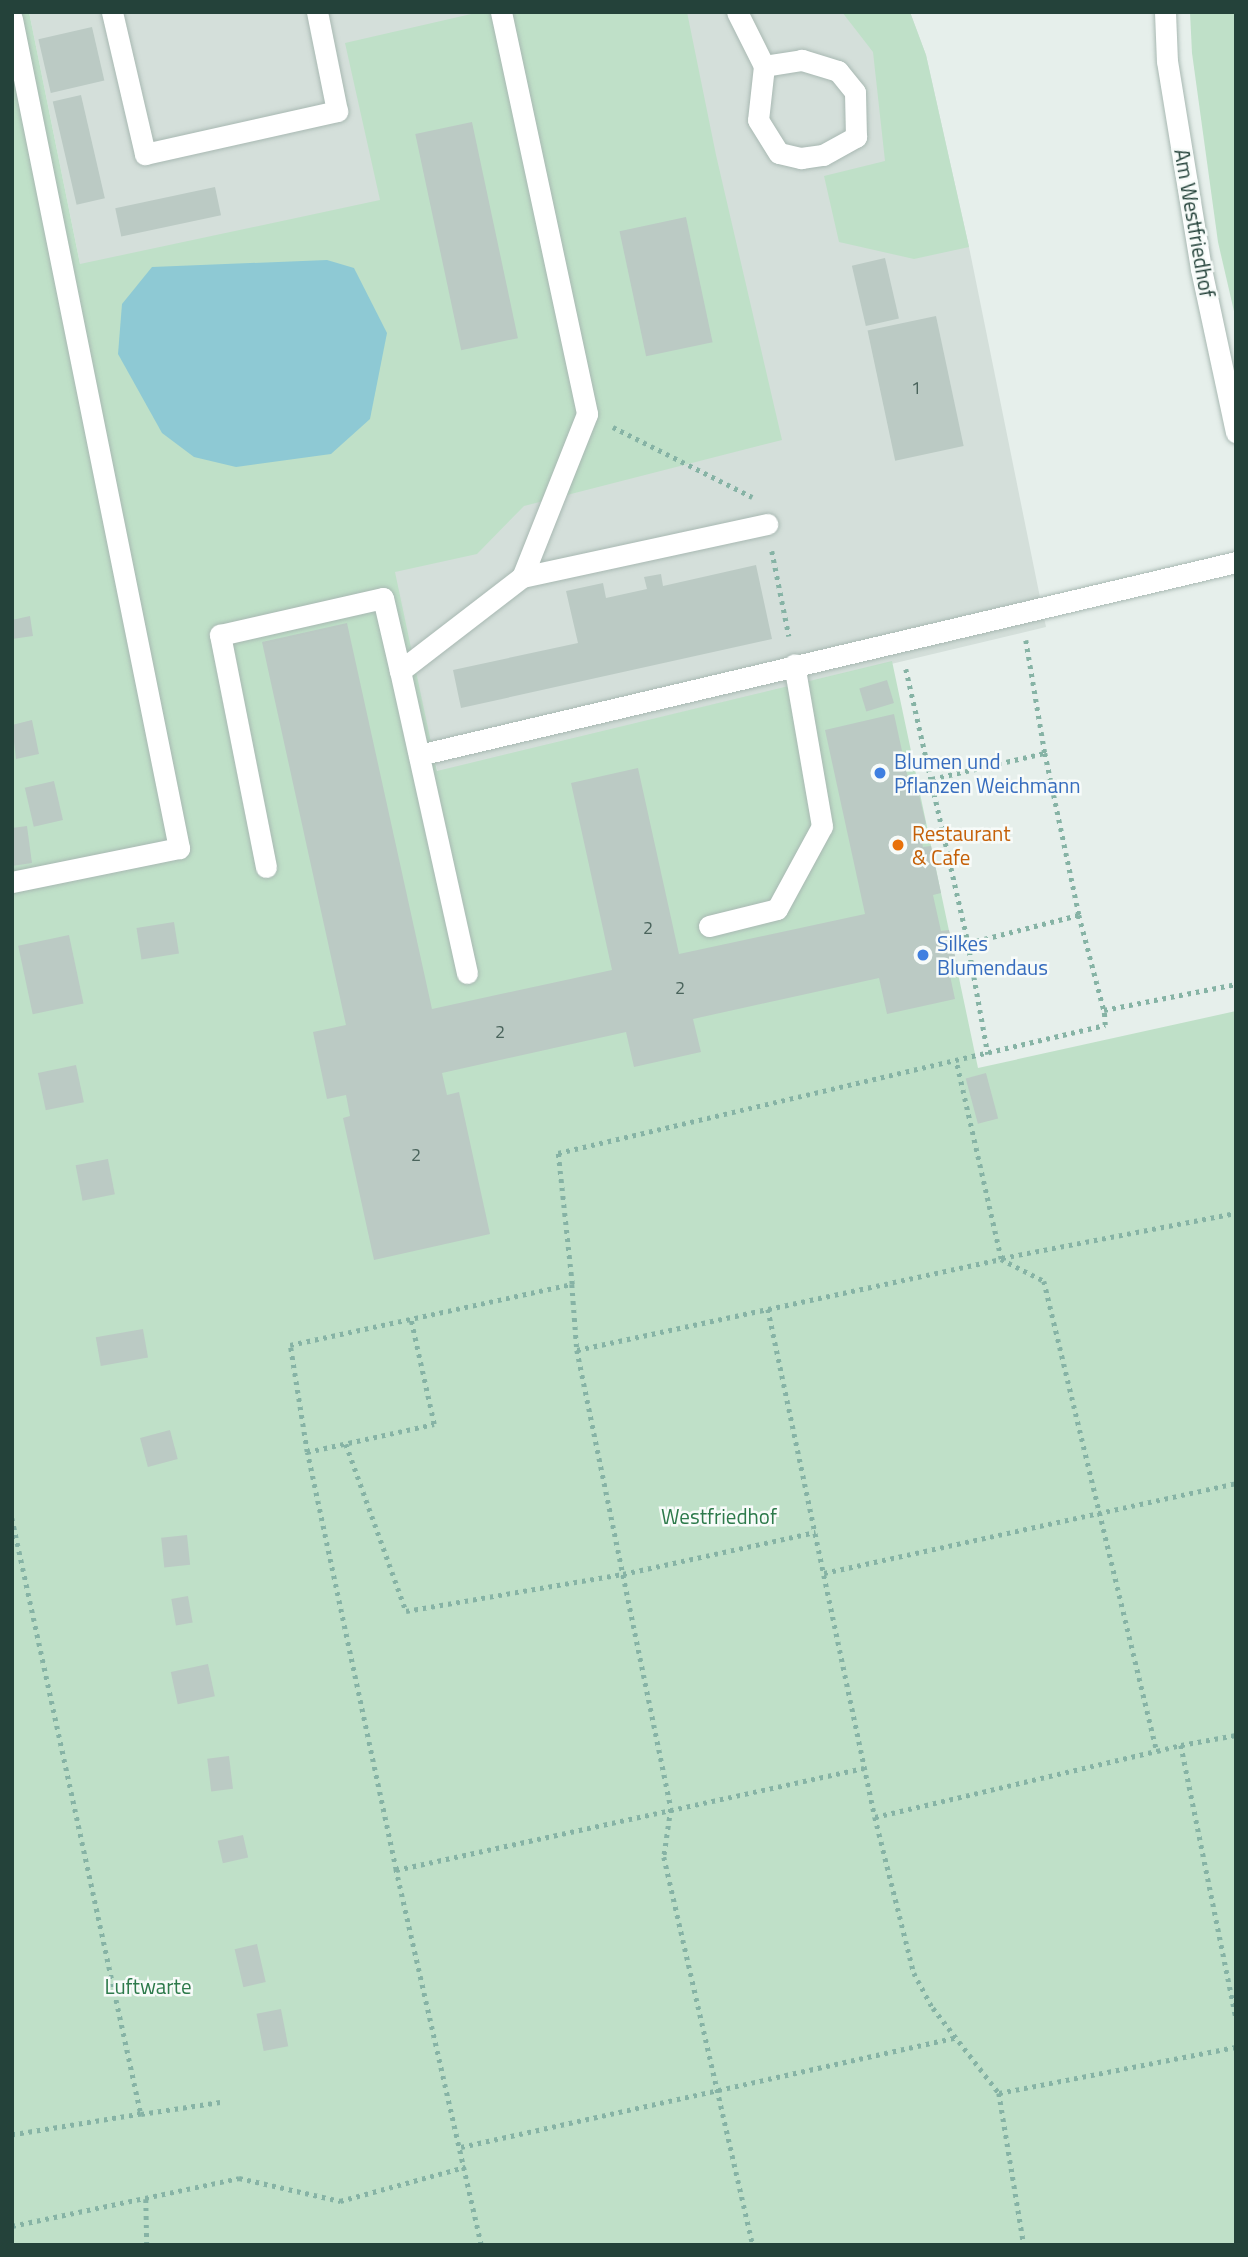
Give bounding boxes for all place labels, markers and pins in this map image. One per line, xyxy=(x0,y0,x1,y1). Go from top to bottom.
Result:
place label: Blumen und Pflanzen Weichmann xyxy=(894,748,1081,798)
marker: Blumen und Pflanzen Weichmann xyxy=(872,765,888,781)
place label: Restaurant & Cafe xyxy=(912,820,1011,870)
marker: Restaurant & Cafe xyxy=(890,837,906,853)
place label: Silkes Blumendaus xyxy=(937,930,1048,980)
marker: Silkes Blumendaus xyxy=(915,947,931,963)

